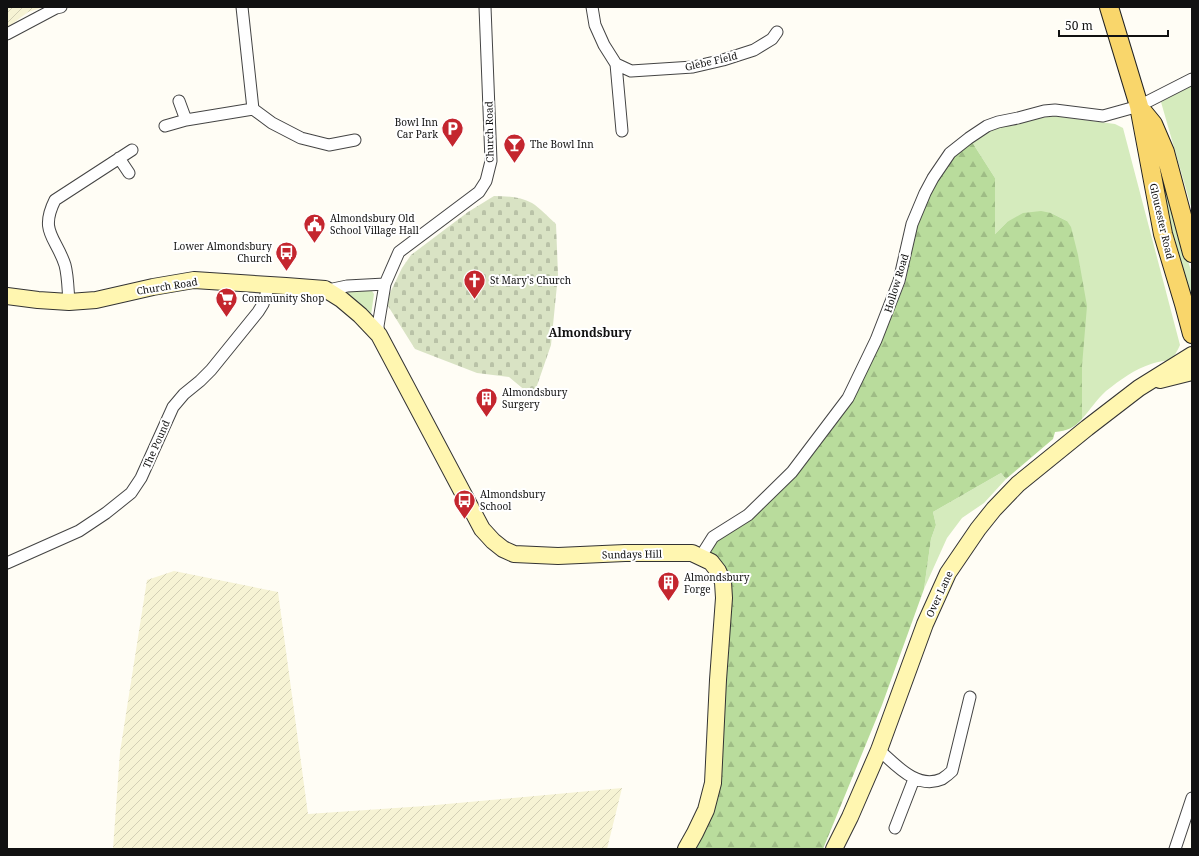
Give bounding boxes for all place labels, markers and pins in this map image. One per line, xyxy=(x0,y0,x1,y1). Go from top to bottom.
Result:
place label: Bowl Inn Car Park xyxy=(395,115,439,141)
parking icon: Bowl Inn Car Park xyxy=(440,115,466,148)
bar icon: The Bowl Inn xyxy=(502,131,528,164)
place label: The Bowl Inn xyxy=(530,137,594,151)
public building icon: Almondsbury Old School Village Hall xyxy=(302,211,328,244)
place label: Almondsbury Old School Village Hall xyxy=(330,211,419,237)
place label: Lower Almondsbury Church xyxy=(173,239,273,265)
bus stop icon: Lower Almondsbury Church xyxy=(274,239,300,272)
church icon: St Mary's Church xyxy=(462,267,488,300)
place label: St Mary's Church xyxy=(490,273,572,287)
supermarket icon: Community Shop xyxy=(213,285,239,318)
place label: Community Shop xyxy=(242,291,324,305)
building icon: Almondsbury Surgery xyxy=(474,385,500,418)
place label: Almondsbury Surgery xyxy=(502,385,568,411)
bus stop icon: Almondsbury School xyxy=(452,487,478,520)
place label: Almondsbury School xyxy=(480,487,546,513)
building icon: Almondsbury Forge xyxy=(656,570,682,603)
place label: Almondsbury Forge xyxy=(684,570,750,596)

